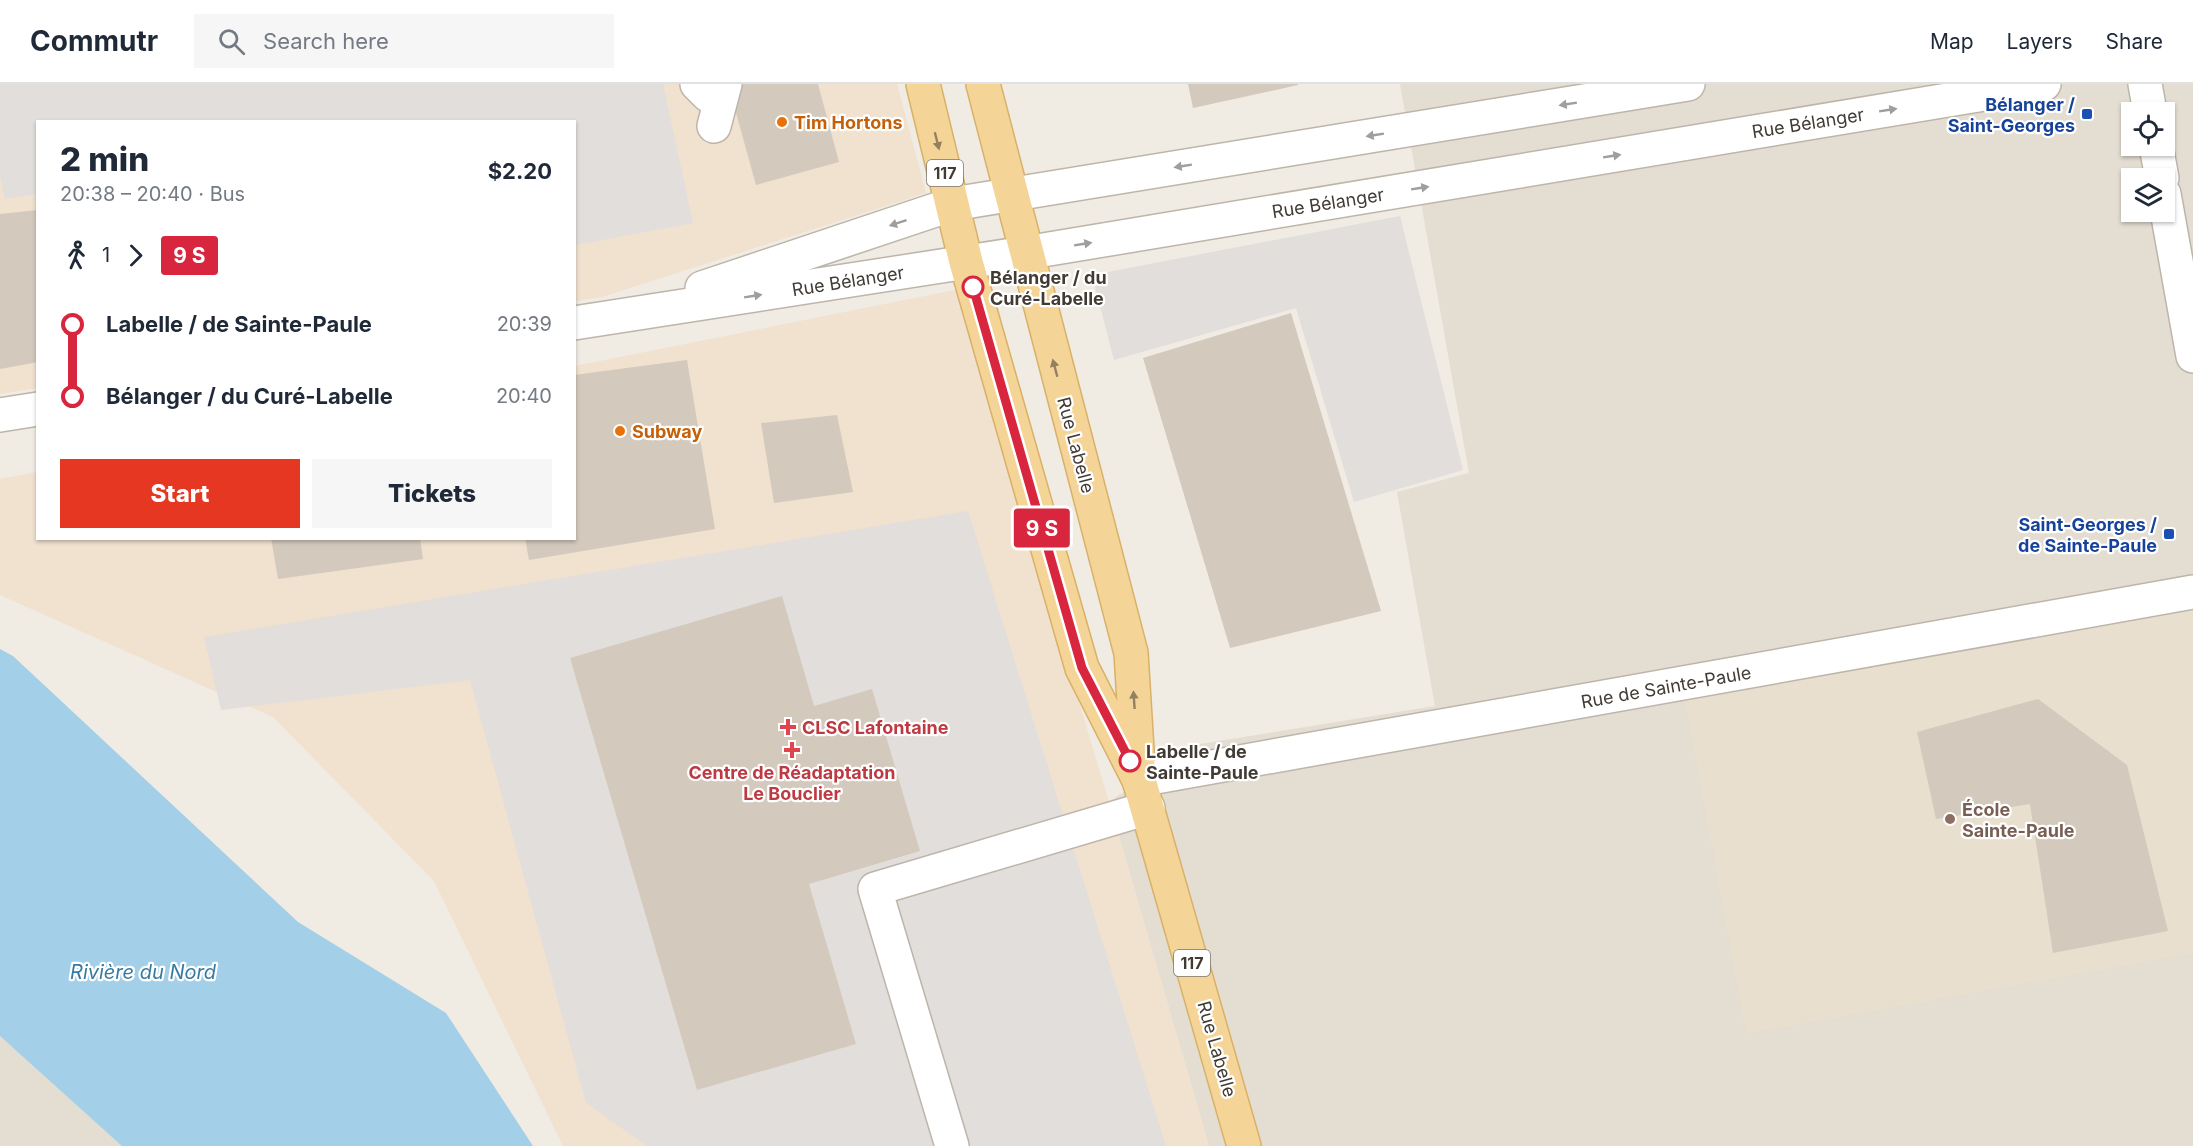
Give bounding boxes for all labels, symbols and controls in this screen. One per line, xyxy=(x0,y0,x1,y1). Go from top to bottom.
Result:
search box xyxy=(194,14,614,68)
text: Commutr xyxy=(30,24,158,58)
icon: search xyxy=(215,25,248,58)
text: Search here xyxy=(263,28,389,54)
text: Map xyxy=(1930,29,1974,54)
text: Layers xyxy=(2007,29,2073,54)
text: Share xyxy=(2106,29,2163,54)
place label: Bélanger / Saint-Georges xyxy=(1948,94,2075,136)
one-way arrow xyxy=(1558,99,1577,108)
map controls xyxy=(2121,102,2175,222)
button: locate xyxy=(2121,102,2175,156)
street label: Rue Bélanger xyxy=(1750,104,1866,142)
one-way arrow xyxy=(1878,105,1897,114)
marker: Bélanger / Saint-Georges xyxy=(2080,107,2094,121)
place label: Tim Hortons xyxy=(794,112,903,133)
marker: Tim Hortons xyxy=(775,115,789,129)
one-way arrow xyxy=(1366,131,1385,140)
one-way arrow xyxy=(933,132,943,150)
text: 2 min xyxy=(60,139,149,179)
one-way arrow xyxy=(1603,151,1622,160)
text: $2.20 xyxy=(488,158,552,184)
road number: 117 xyxy=(927,160,963,186)
one-way arrow xyxy=(1173,162,1192,171)
button: layers xyxy=(2121,168,2175,222)
text: 20:38 – 20:40 · Bus xyxy=(60,182,245,206)
one-way arrow xyxy=(1411,183,1430,192)
street label: Rue Bélanger xyxy=(1270,184,1386,222)
one-way arrow xyxy=(889,218,907,228)
icon: walk xyxy=(60,239,93,272)
icon: forward xyxy=(119,239,152,272)
one-way arrow xyxy=(1073,239,1092,248)
text: 1 xyxy=(102,243,110,267)
text: 9 S xyxy=(173,243,206,268)
street label: Rue Bélanger xyxy=(790,262,906,300)
place label: Bélanger / du Curé-Labelle xyxy=(990,267,1107,309)
marker: Bélanger / du Curé-Labelle xyxy=(962,276,984,298)
one-way arrow xyxy=(743,291,762,300)
text: Labelle / de Sainte-Paule xyxy=(106,311,372,337)
text: 20:39 xyxy=(497,312,552,336)
one-way arrow xyxy=(1050,359,1060,377)
text: Bélanger / du Curé-Labelle xyxy=(106,383,393,409)
text: 20:40 xyxy=(496,384,552,408)
street label: Rue Labelle xyxy=(1053,395,1099,495)
place label: Subway xyxy=(632,421,702,442)
marker: Subway xyxy=(613,424,627,438)
button: Start xyxy=(60,459,300,528)
button: Tickets xyxy=(312,459,552,528)
line badge: 9 S xyxy=(1008,508,1076,548)
place label: Saint-Georges / de Sainte-Paule xyxy=(2018,514,2157,556)
text: 9 S xyxy=(1026,516,1058,541)
marker: Saint-Georges / de Sainte-Paule xyxy=(2162,527,2176,541)
street label: Rue de Sainte-Paule xyxy=(1579,662,1753,712)
one-way arrow xyxy=(1129,691,1139,710)
place label: CLSC Lafontaine xyxy=(802,717,949,738)
marker: CLSC Lafontaine xyxy=(779,718,797,736)
marker: Centre de Réadaptation Le Bouclier xyxy=(783,741,801,759)
place label: Labelle / de Sainte-Paule xyxy=(1146,741,1259,783)
marker: Labelle / de Sainte-Paule xyxy=(1119,750,1141,772)
place label: Centre de Réadaptation Le Bouclier xyxy=(689,762,895,804)
place label: École Sainte-Paule xyxy=(1962,799,2075,841)
marker: École Sainte-Paule xyxy=(1943,812,1957,826)
road number: 117 xyxy=(1174,950,1210,976)
water label: Rivière du Nord xyxy=(70,960,217,984)
street label: Rue Labelle xyxy=(1193,999,1241,1099)

